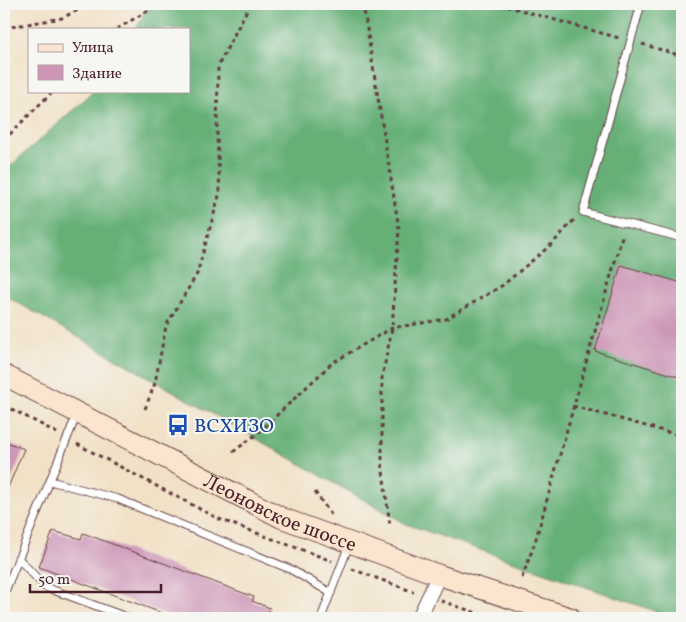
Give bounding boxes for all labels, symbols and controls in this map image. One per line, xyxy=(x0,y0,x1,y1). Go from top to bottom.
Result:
legend xyxy=(28,28,190,92)
text: Улица xyxy=(72,38,114,59)
text: Здание xyxy=(72,64,122,85)
bus stop icon: ВСХИЗО xyxy=(165,412,191,438)
place label: ВСХИЗО xyxy=(194,413,274,441)
street label: Леоновское шоссе xyxy=(198,468,360,560)
scale bar xyxy=(30,562,161,594)
text: 50 m xyxy=(38,570,70,591)

